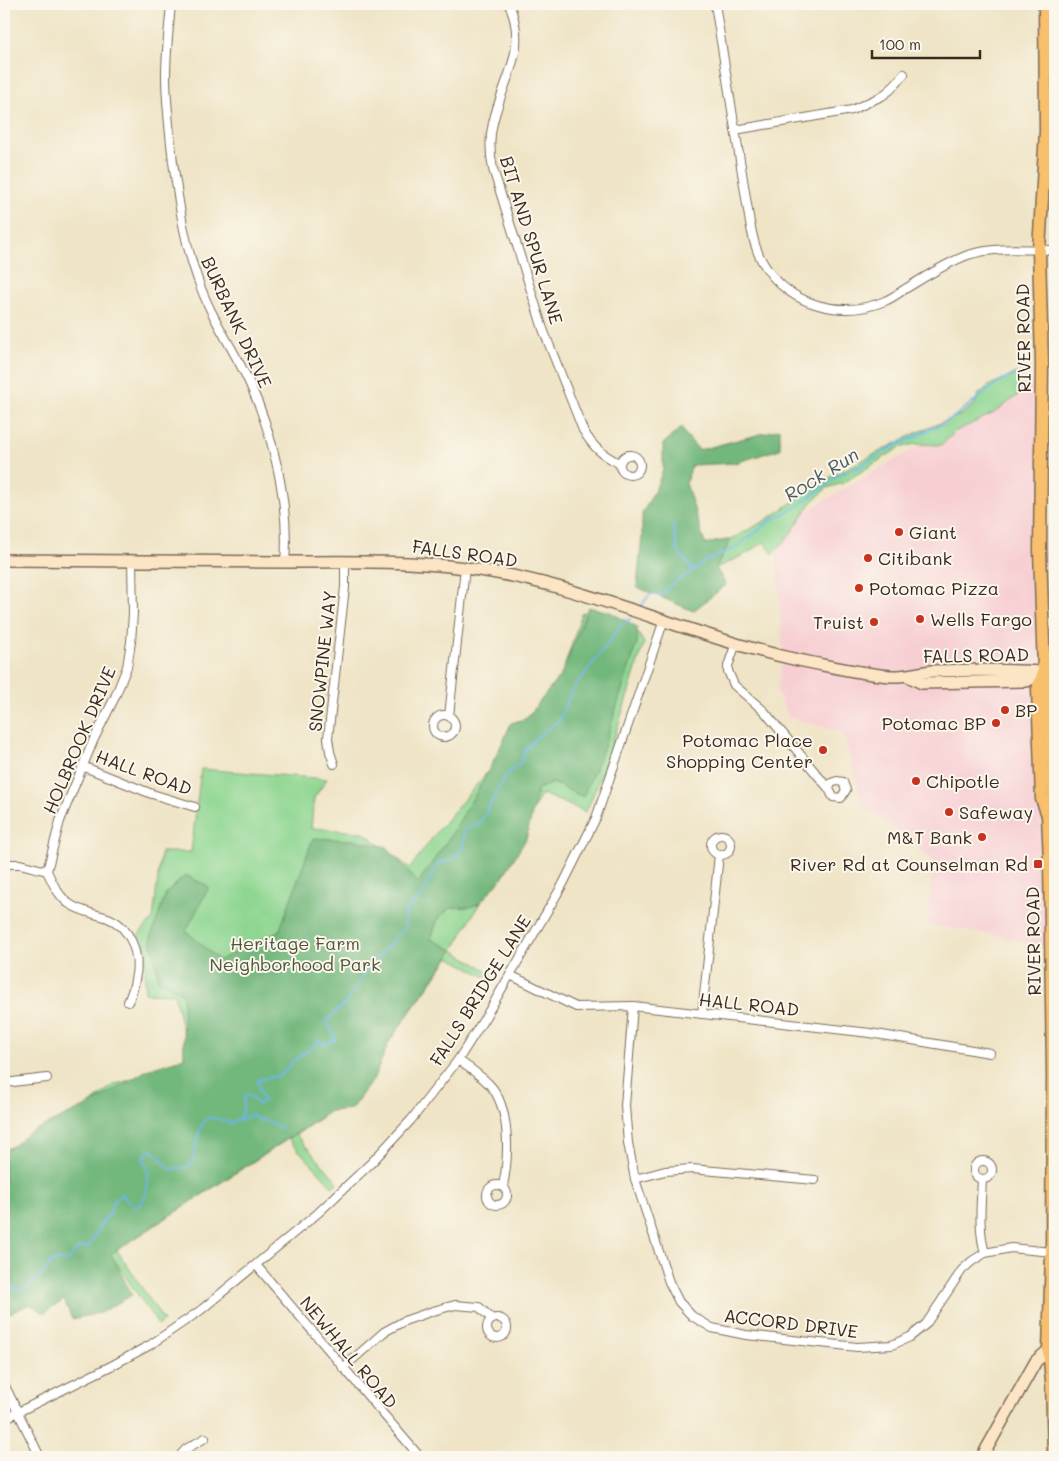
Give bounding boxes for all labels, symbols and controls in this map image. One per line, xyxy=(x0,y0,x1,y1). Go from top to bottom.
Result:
scale bar xyxy=(872,28,979,60)
text: 100 m xyxy=(879,34,921,54)
street label: BIT AND SPUR LANE xyxy=(495,153,569,327)
street label: BURBANK DRIVE xyxy=(196,253,278,391)
street label: RIVER ROAD xyxy=(1010,283,1036,393)
water label: Rock Run xyxy=(779,441,863,507)
place label: Giant xyxy=(909,520,957,544)
marker: Giant xyxy=(893,526,905,538)
street label: FALLS ROAD xyxy=(411,534,519,572)
place label: Citibank xyxy=(878,546,952,570)
marker: Citibank xyxy=(862,552,874,564)
place label: Potomac Pizza xyxy=(869,576,999,600)
marker: Potomac Pizza xyxy=(853,582,865,594)
street label: SNOWPINE WAY xyxy=(303,589,341,733)
place label: Wells Fargo xyxy=(930,607,1032,631)
place label: Truist xyxy=(813,610,864,634)
marker: Wells Fargo xyxy=(914,613,926,625)
marker: Truist xyxy=(868,616,880,628)
street label: FALLS ROAD xyxy=(923,642,1029,668)
street label: HOLBROOK DRIVE xyxy=(37,663,121,817)
place label: BP xyxy=(1015,698,1037,722)
marker: BP xyxy=(999,704,1011,716)
place label: Potomac BP xyxy=(882,711,986,735)
marker: Potomac BP xyxy=(990,717,1002,729)
place label: Potomac Place Shopping Center xyxy=(666,728,813,773)
street label: HALL ROAD xyxy=(93,744,195,800)
marker: Potomac Place Shopping Center xyxy=(817,744,829,756)
place label: Chipotle xyxy=(926,769,1000,793)
marker: Chipotle xyxy=(910,775,922,787)
place label: Safeway xyxy=(959,800,1033,824)
marker: Safeway xyxy=(943,806,955,818)
place label: M&T Bank xyxy=(887,825,972,849)
marker: M&T Bank xyxy=(976,831,988,843)
place label: River Rd at Counselman Rd xyxy=(790,852,1028,876)
marker: River Rd at Counselman Rd xyxy=(1032,858,1044,870)
street label: RIVER ROAD xyxy=(1020,886,1046,996)
street label: FALLS BRIDGE LANE xyxy=(424,910,536,1070)
park label: Heritage Farm Neighborhood Park xyxy=(209,931,381,976)
street label: HALL ROAD xyxy=(698,987,800,1021)
street label: NEWHALL ROAD xyxy=(295,1291,403,1413)
street label: ACCORD DRIVE xyxy=(723,1303,859,1343)

